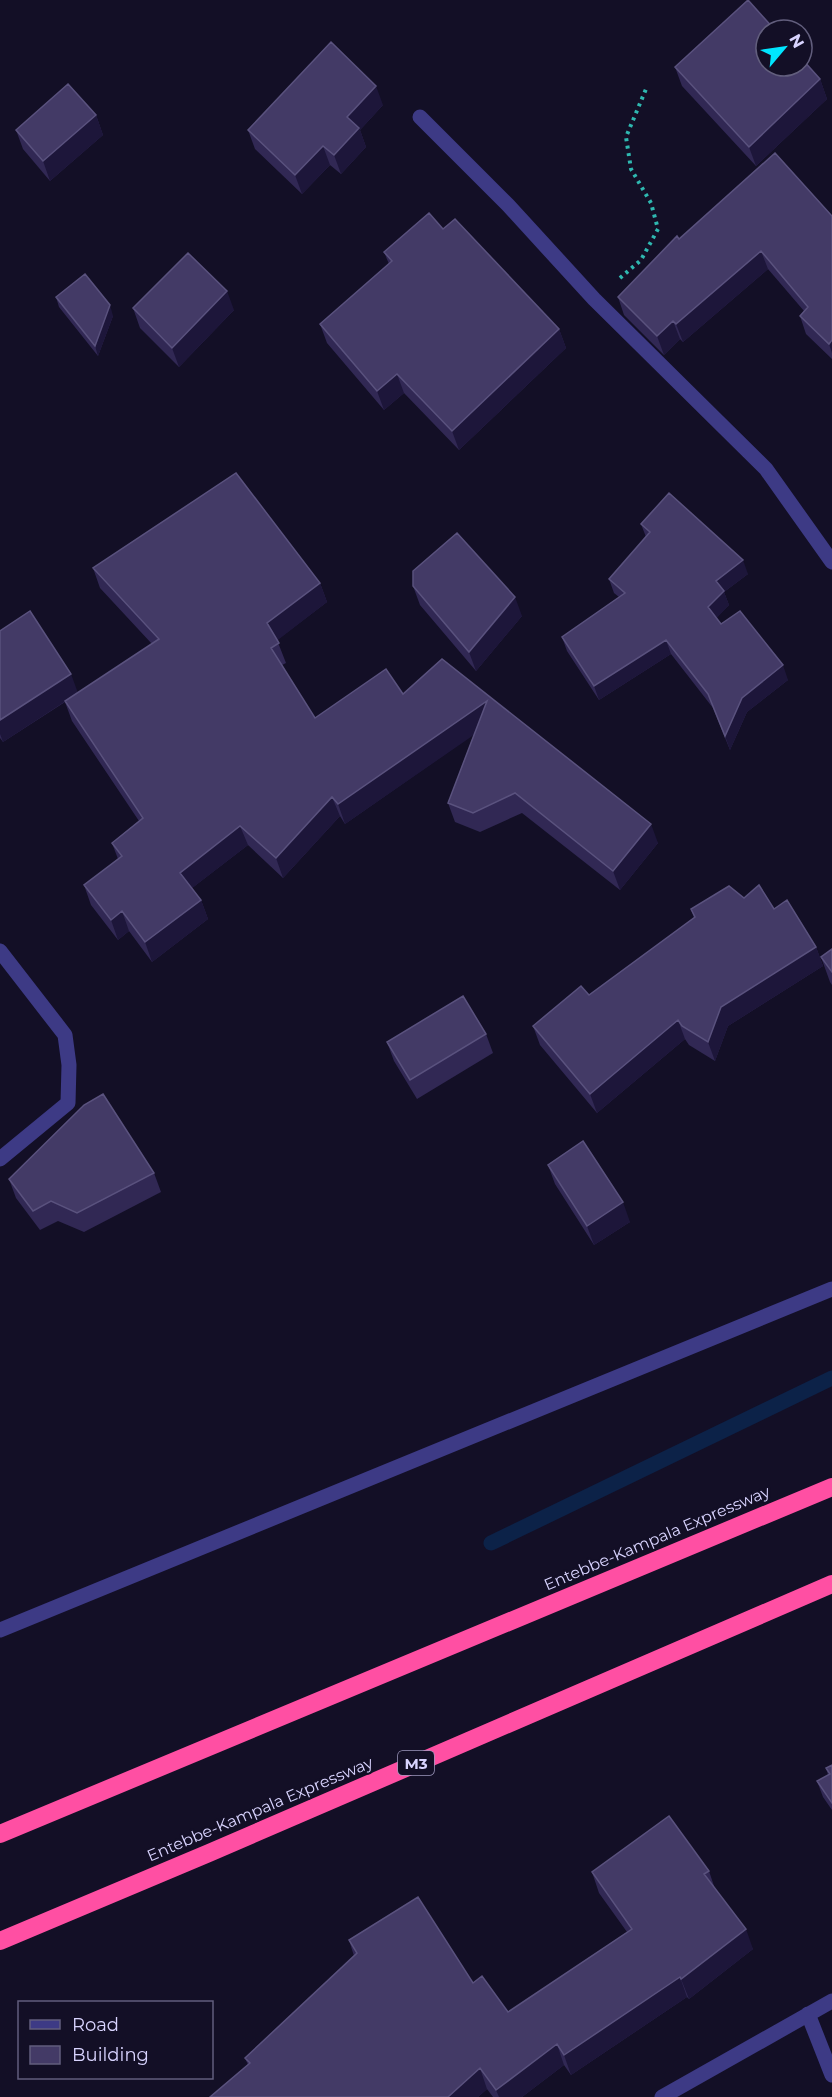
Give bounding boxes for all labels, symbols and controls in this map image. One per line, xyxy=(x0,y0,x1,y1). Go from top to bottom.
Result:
north arrow xyxy=(754,18,814,78)
text: N xyxy=(785,31,808,51)
street label: Entebbe-Kampala Expressway xyxy=(541,1482,773,1594)
road number: M3 xyxy=(398,1751,434,1775)
street label: Entebbe-Kampala Expressway xyxy=(144,1753,376,1865)
legend xyxy=(18,2001,213,2079)
text: Road xyxy=(72,2014,119,2036)
text: Building xyxy=(72,2044,149,2066)

